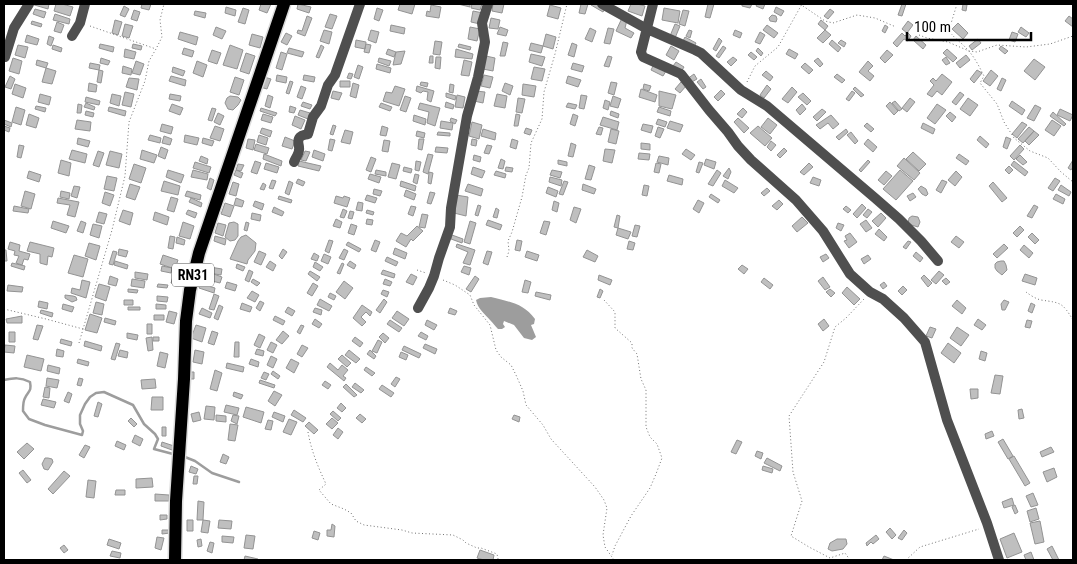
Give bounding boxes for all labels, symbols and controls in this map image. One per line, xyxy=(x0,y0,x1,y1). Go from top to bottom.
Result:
scale bar xyxy=(907,10,1031,42)
text: 100 m xyxy=(914,18,951,36)
road number: RN31 xyxy=(172,264,214,286)

